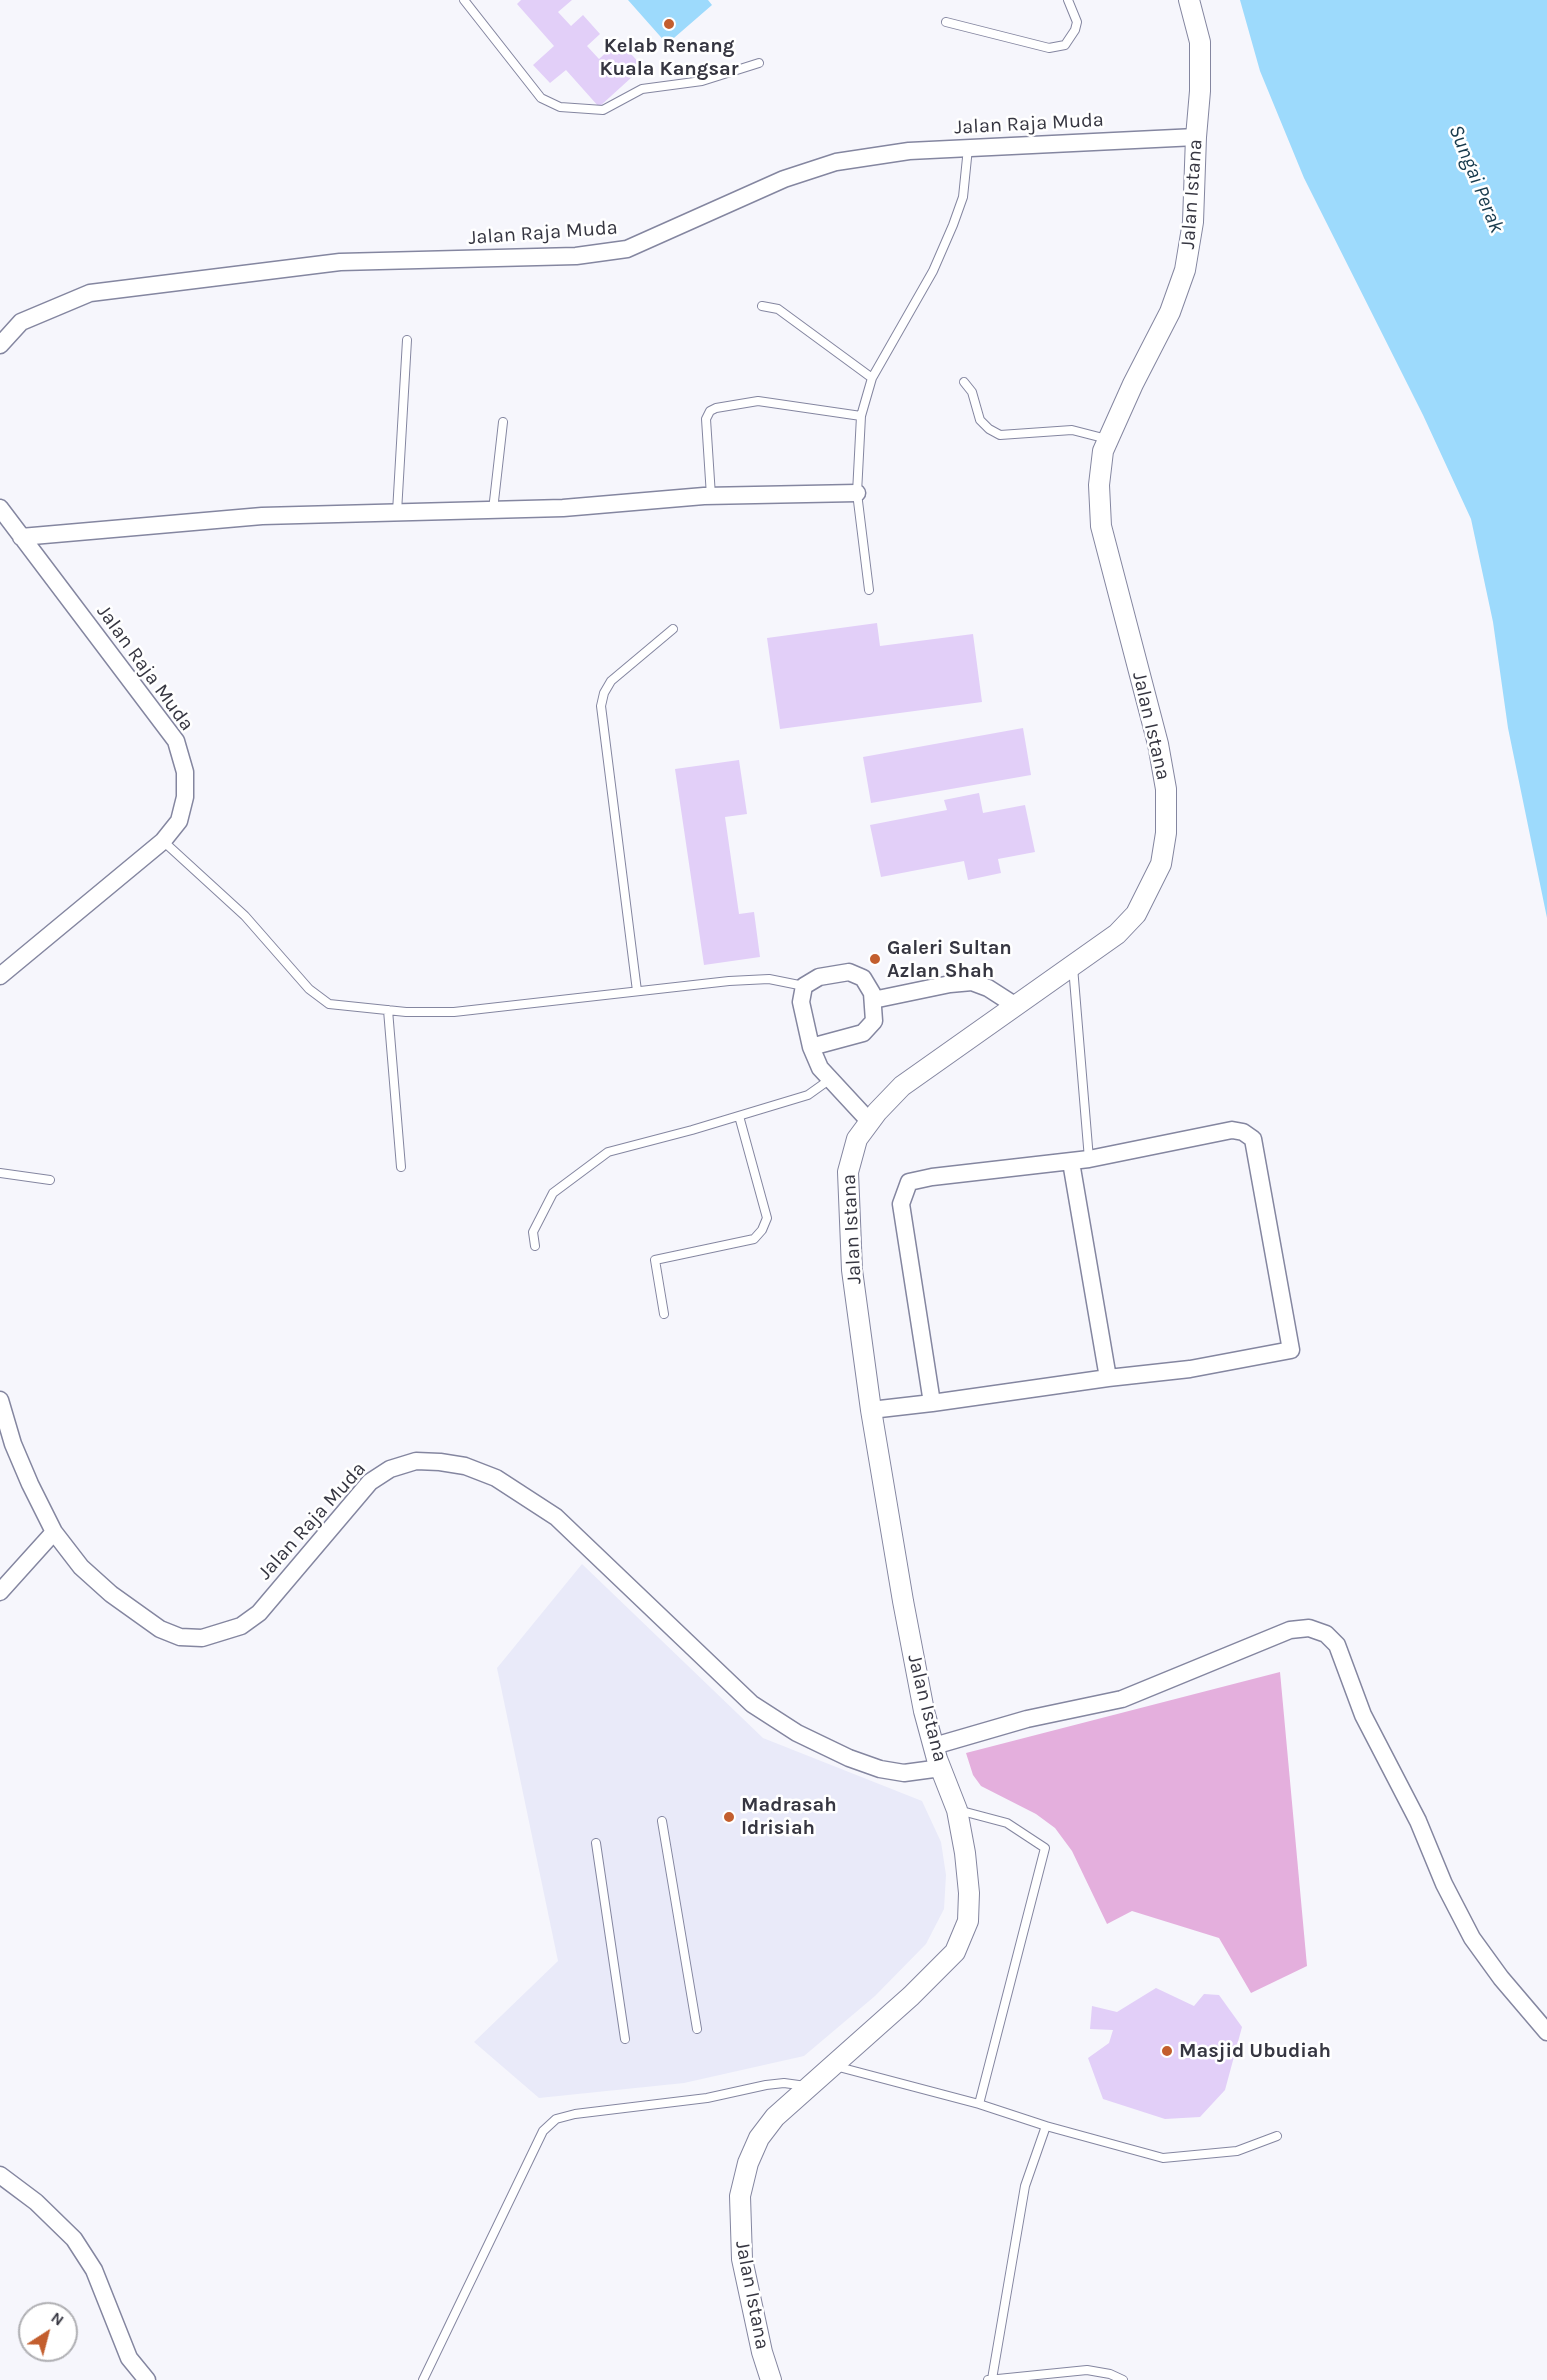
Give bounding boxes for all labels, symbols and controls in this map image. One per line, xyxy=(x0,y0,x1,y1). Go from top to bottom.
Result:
marker: Kelab Renang Kuala Kangsar xyxy=(662,17,676,31)
place label: Kelab Renang Kuala Kangsar xyxy=(599,34,739,81)
street label: Jalan Raja Muda xyxy=(954,108,1104,140)
water label: Sungai Perak xyxy=(1443,121,1509,237)
street label: Jalan Istana xyxy=(1176,138,1208,250)
street label: Jalan Raja Muda xyxy=(467,216,619,250)
street label: Jalan Raja Muda xyxy=(91,600,199,736)
street label: Jalan Istana xyxy=(1127,670,1175,782)
place label: Galeri Sultan Azlan Shah xyxy=(887,936,1012,983)
marker: Galeri Sultan Azlan Shah xyxy=(868,952,882,966)
street label: Jalan Istana xyxy=(837,1173,867,1285)
street label: Jalan Raja Muda xyxy=(253,1457,371,1585)
street label: Jalan Istana xyxy=(902,1652,952,1764)
place label: Madrasah Idrisiah xyxy=(741,1793,837,1840)
marker: Madrasah Idrisiah xyxy=(722,1810,736,1824)
place label: Masjid Ubudiah xyxy=(1179,2039,1331,2063)
marker: Masjid Ubudiah xyxy=(1160,2044,1174,2058)
street label: Jalan Istana xyxy=(730,2239,774,2351)
north arrow xyxy=(18,2302,78,2362)
text: N xyxy=(47,2308,68,2330)

